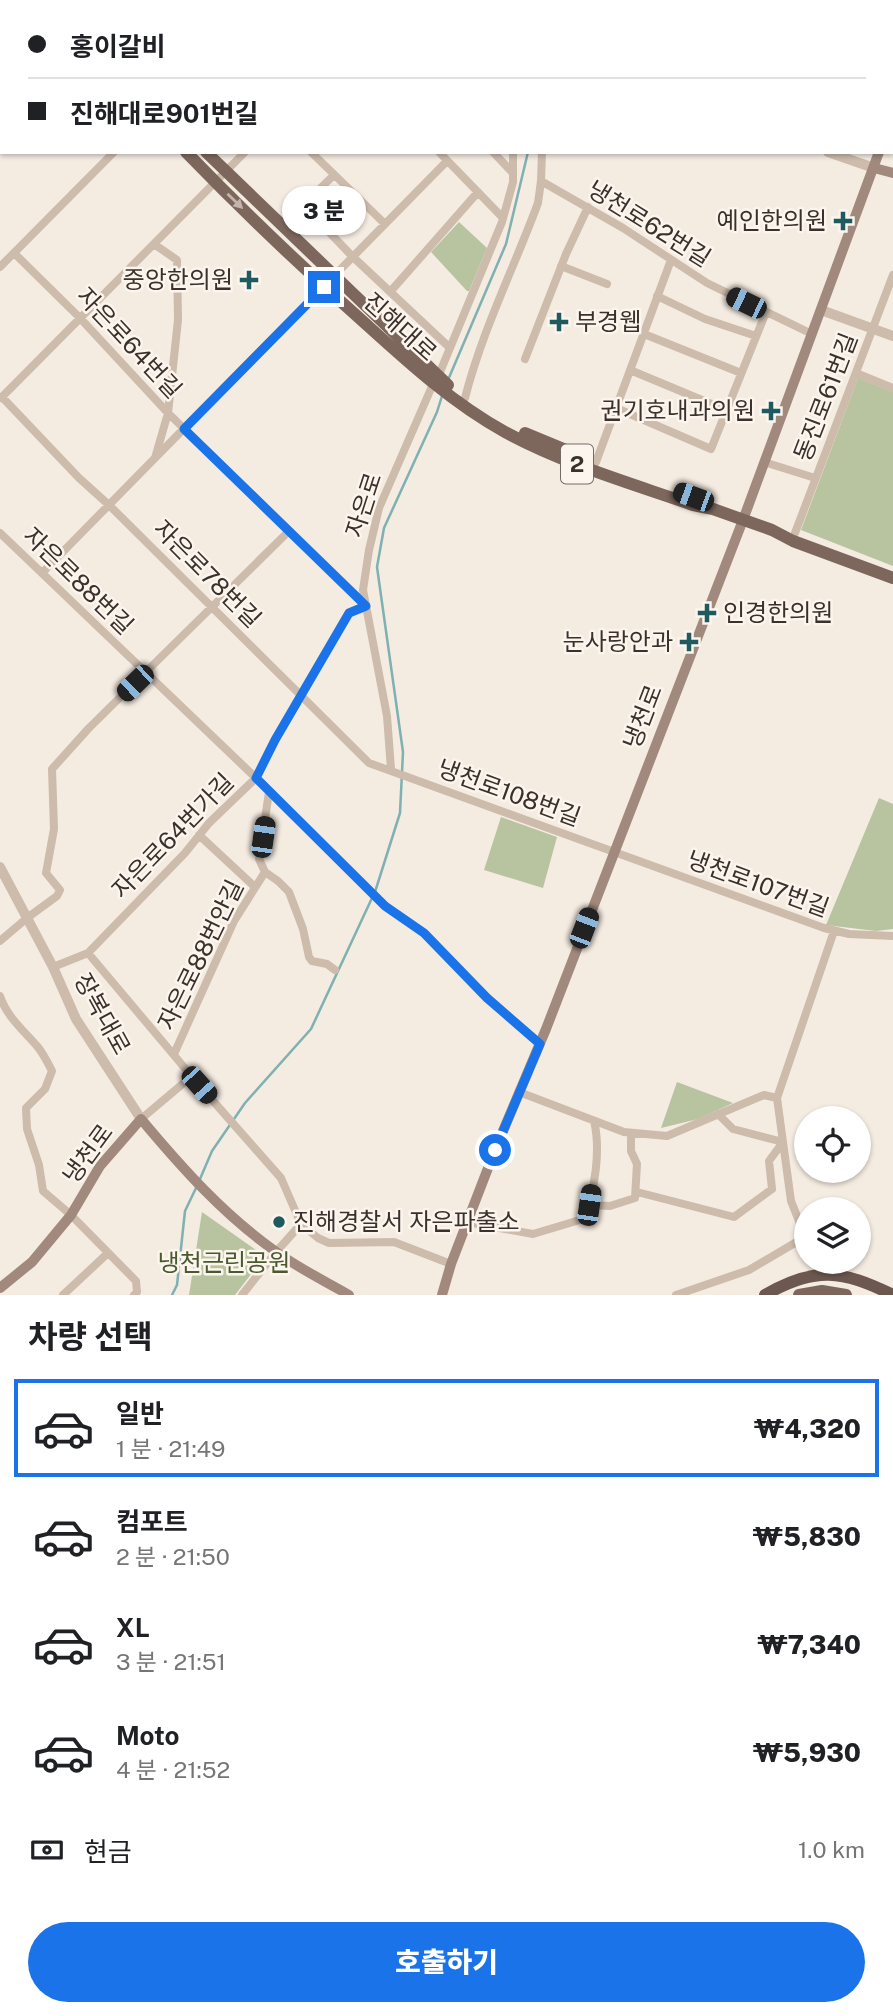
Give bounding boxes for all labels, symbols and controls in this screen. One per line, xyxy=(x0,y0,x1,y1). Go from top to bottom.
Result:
text: 홍이갈비 xyxy=(70,31,166,62)
text: 진해대로901번길 xyxy=(70,98,258,129)
street label: 냉천로62번길 xyxy=(583,174,716,272)
callout: 3 분 xyxy=(282,186,366,234)
one-way arrow xyxy=(226,192,243,209)
text: 3 분 xyxy=(303,197,345,224)
place label: 예인한의원 xyxy=(717,206,827,234)
marker: 예인한의원 xyxy=(833,211,853,231)
place label: 중앙한의원 xyxy=(123,265,233,293)
marker: 중앙한의원 xyxy=(239,270,259,290)
route end xyxy=(308,271,340,303)
street label: 자은로64번길 xyxy=(72,281,188,403)
car xyxy=(723,284,770,322)
street label: 진해대로 xyxy=(358,286,443,366)
place label: 부경웹 xyxy=(575,307,641,335)
marker: 부경웹 xyxy=(549,312,569,332)
street label: 동진로61번길 xyxy=(788,329,862,465)
place label: 권기호내과의원 xyxy=(600,396,755,424)
marker: 권기호내과의원 xyxy=(761,401,781,421)
road number: 2 xyxy=(561,445,593,484)
street label: 자은로 xyxy=(339,469,387,541)
car xyxy=(670,480,717,514)
street label: 자은로78번길 xyxy=(148,514,267,633)
street label: 자은로88번길 xyxy=(18,521,139,639)
place label: 인경한의원 xyxy=(723,598,833,626)
marker: 인경한의원 xyxy=(697,603,717,623)
place label: 눈사랑안과 xyxy=(563,627,673,655)
marker: 눈사랑안과 xyxy=(679,632,699,652)
car xyxy=(113,661,158,705)
street label: 냉천로 xyxy=(617,681,667,753)
street label: 냉천로108번길 xyxy=(434,753,585,831)
street label: 자은로64번가길 xyxy=(106,767,239,903)
car xyxy=(250,815,277,859)
street label: 냉천로107번길 xyxy=(684,844,833,922)
street label: 자은로88번안길 xyxy=(152,875,249,1034)
car xyxy=(567,905,602,951)
street label: 장복대로 xyxy=(69,968,137,1059)
car xyxy=(178,1062,221,1108)
map controls xyxy=(794,1106,871,1274)
button: locate xyxy=(794,1106,871,1183)
street label: 냉천로 xyxy=(56,1118,118,1188)
route start xyxy=(479,1134,511,1166)
car xyxy=(576,1183,603,1227)
button: layers xyxy=(794,1197,871,1274)
place label: 진해경찰서 자은파출소 xyxy=(293,1207,520,1235)
marker: 진해경찰서 자은파출소 xyxy=(271,1214,287,1230)
park label: 냉천근린공원 xyxy=(158,1248,290,1276)
text: 차량 선택 xyxy=(28,1318,153,1355)
icon: car xyxy=(32,1397,95,1460)
text: 일반 xyxy=(116,1398,164,1429)
text: ₩4,320 xyxy=(754,1413,861,1444)
text: 1 분 · 21:49 xyxy=(116,1435,225,1462)
icon: car xyxy=(32,1505,95,1568)
text: 컴포트 xyxy=(116,1506,188,1537)
text: ₩5,830 xyxy=(753,1521,861,1552)
text: 2 분 · 21:50 xyxy=(116,1543,230,1570)
text: XL xyxy=(116,1612,150,1643)
icon: car xyxy=(32,1613,95,1676)
text: ₩7,340 xyxy=(757,1629,861,1660)
text: 3 분 · 21:51 xyxy=(116,1648,226,1675)
text: Moto xyxy=(116,1720,179,1751)
icon: car xyxy=(32,1721,95,1784)
text: ₩5,930 xyxy=(753,1737,861,1768)
text: 4 분 · 21:52 xyxy=(116,1756,230,1783)
icon: cash xyxy=(28,1831,66,1869)
text: 현금 xyxy=(84,1836,132,1867)
text: 1.0 km xyxy=(798,1836,865,1863)
button: 호출하기 xyxy=(28,1922,865,2002)

